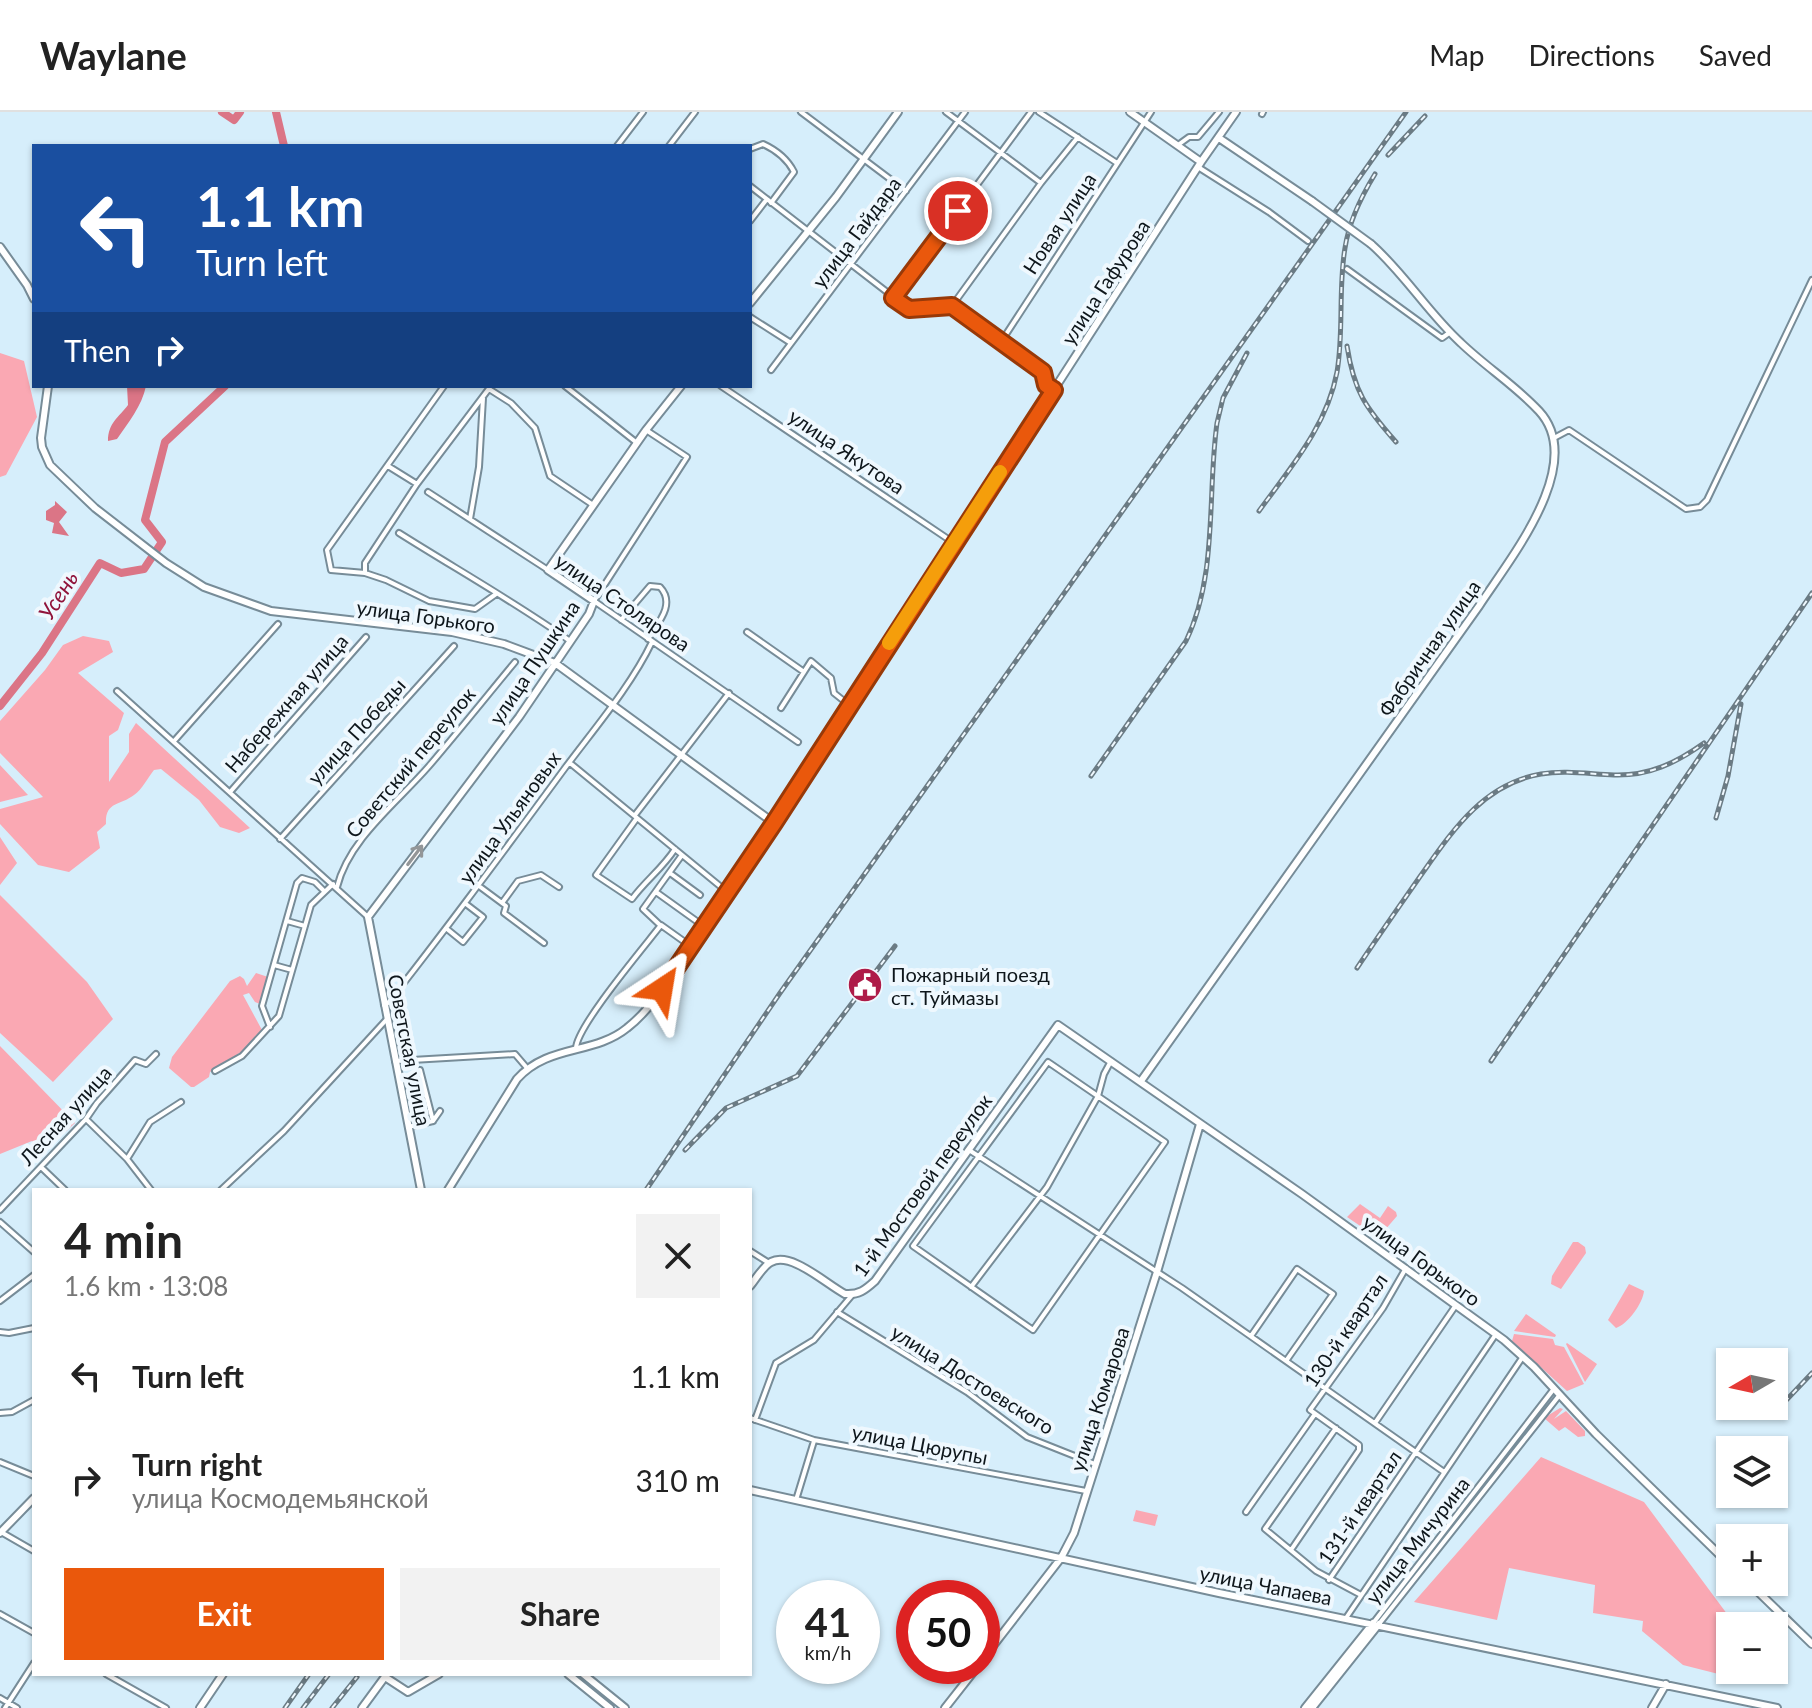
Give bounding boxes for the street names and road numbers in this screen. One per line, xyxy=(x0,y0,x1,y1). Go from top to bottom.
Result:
street label: Новая улица xyxy=(1017,168,1101,278)
street label: улица Гайдара xyxy=(807,172,905,292)
street label: улица Гафурова xyxy=(1056,215,1154,349)
street label: улица Якутова xyxy=(785,403,909,499)
street label: улица Столярова xyxy=(551,548,695,656)
street label: Фабричная улица xyxy=(1373,575,1485,721)
street label: улица Горького xyxy=(355,594,497,638)
street label: улица Пушкина xyxy=(484,596,584,728)
street label: Набережная улица xyxy=(219,629,353,777)
street label: улица Победы xyxy=(302,673,410,789)
street label: Советский переулок xyxy=(340,682,480,842)
street label: улица Ульяновых xyxy=(453,746,565,888)
street label: Советская улица xyxy=(384,972,436,1128)
street label: Лесная улица xyxy=(14,1060,116,1170)
street label: 1-й Мостовой переулок xyxy=(848,1088,997,1281)
street label: улица Горького xyxy=(1358,1209,1486,1311)
street label: 130-й квартал xyxy=(1298,1269,1392,1391)
street label: улица Достоевского xyxy=(887,1319,1059,1439)
street label: улица Комарова xyxy=(1064,1324,1134,1474)
street label: улица Цюрупы xyxy=(850,1419,990,1469)
street label: 131-й квартал xyxy=(1312,1446,1406,1568)
street label: улица Мичурина xyxy=(1360,1472,1474,1608)
street label: улица Чапаева xyxy=(1198,1560,1334,1610)

